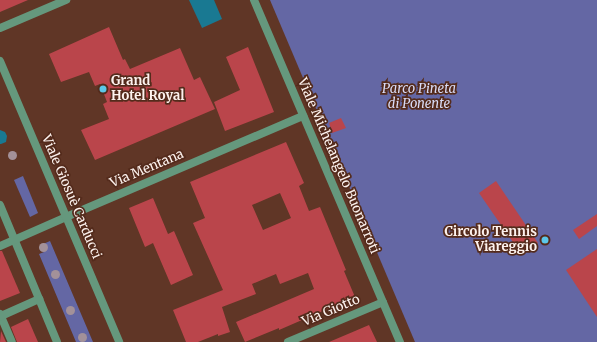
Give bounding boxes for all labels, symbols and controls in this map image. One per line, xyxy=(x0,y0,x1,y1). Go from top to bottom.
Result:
place label: Grand Hotel Royal xyxy=(111,74,185,105)
street label: Viale Michelangelo Buonarroti xyxy=(294,76,382,256)
park label: Parco Pineta di Ponente xyxy=(382,82,456,113)
marker: Grand Hotel Royal xyxy=(98,84,108,94)
street label: Viale Giosuè Carducci xyxy=(38,133,104,261)
street label: Via Mentana xyxy=(108,146,186,192)
place label: Circolo Tennis Viareggio xyxy=(444,225,537,256)
marker: Circolo Tennis Viareggio xyxy=(540,235,550,245)
street label: Via Giotto xyxy=(300,292,362,330)

